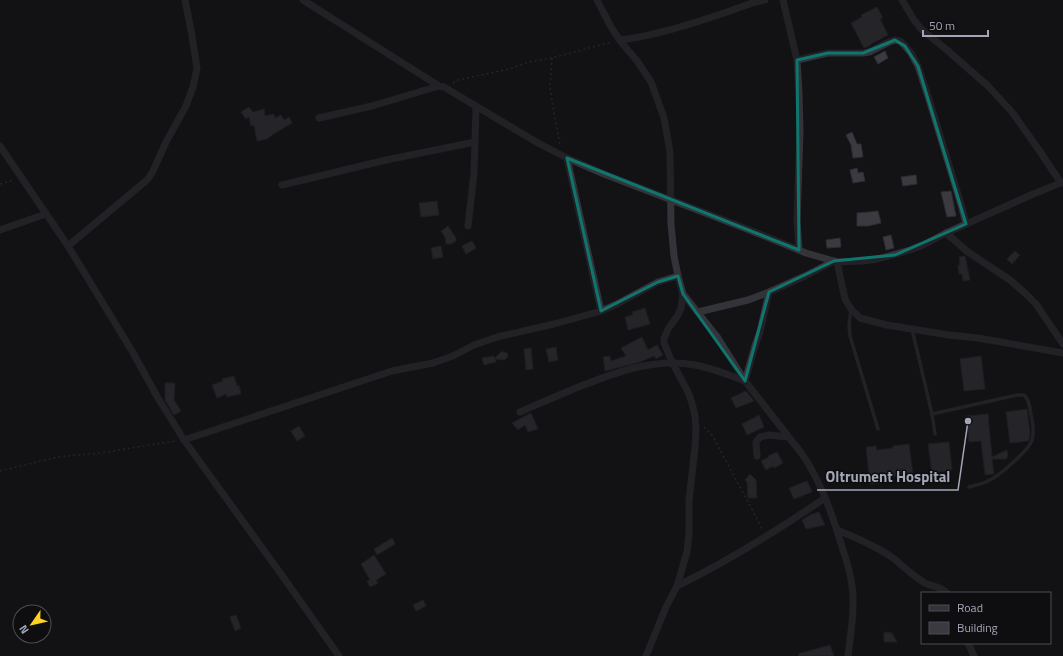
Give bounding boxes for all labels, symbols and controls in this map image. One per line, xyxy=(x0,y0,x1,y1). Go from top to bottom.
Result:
scale bar xyxy=(923,12,988,38)
text: 50 m xyxy=(929,16,955,35)
callout: Oltrument Hospital xyxy=(817,463,958,490)
text: Oltrument Hospital xyxy=(826,465,950,488)
legend xyxy=(921,592,1051,644)
text: Road xyxy=(957,598,983,617)
north arrow xyxy=(12,604,52,644)
text: Building xyxy=(957,618,998,637)
text: N xyxy=(15,622,32,637)

